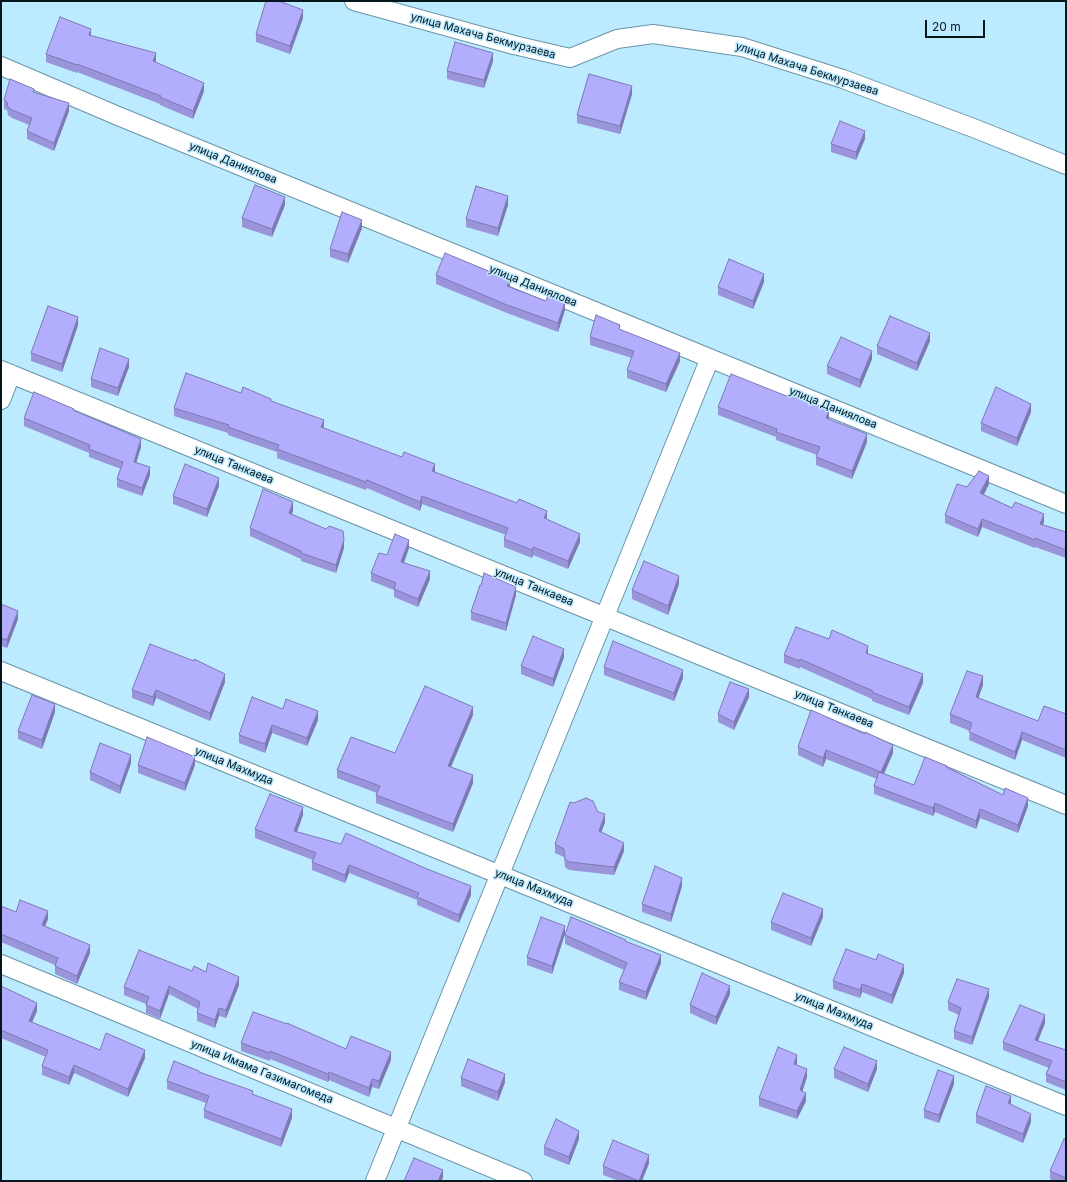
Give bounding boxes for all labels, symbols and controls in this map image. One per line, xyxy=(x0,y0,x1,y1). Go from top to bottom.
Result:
street label: улица Махача Бекмурзаева xyxy=(409,10,557,62)
scale bar xyxy=(927,12,987,38)
text: 20 m xyxy=(932,19,961,34)
street label: улица Махача Бекмурзаева xyxy=(734,40,880,98)
street label: улица Даниялова xyxy=(187,139,279,187)
street label: улица Даниялова xyxy=(487,262,579,310)
street label: улица Даниялова xyxy=(787,384,879,432)
street label: улица Танкаева xyxy=(192,443,276,487)
street label: улица Танкаева xyxy=(492,565,576,609)
street label: улица Танкаева xyxy=(792,687,876,731)
street label: улица Махмуда xyxy=(193,744,275,788)
street label: улица Махмуда xyxy=(493,866,575,910)
street label: улица Махмуда xyxy=(793,989,875,1033)
street label: улица Имама Газимагомеда xyxy=(189,1037,335,1107)

